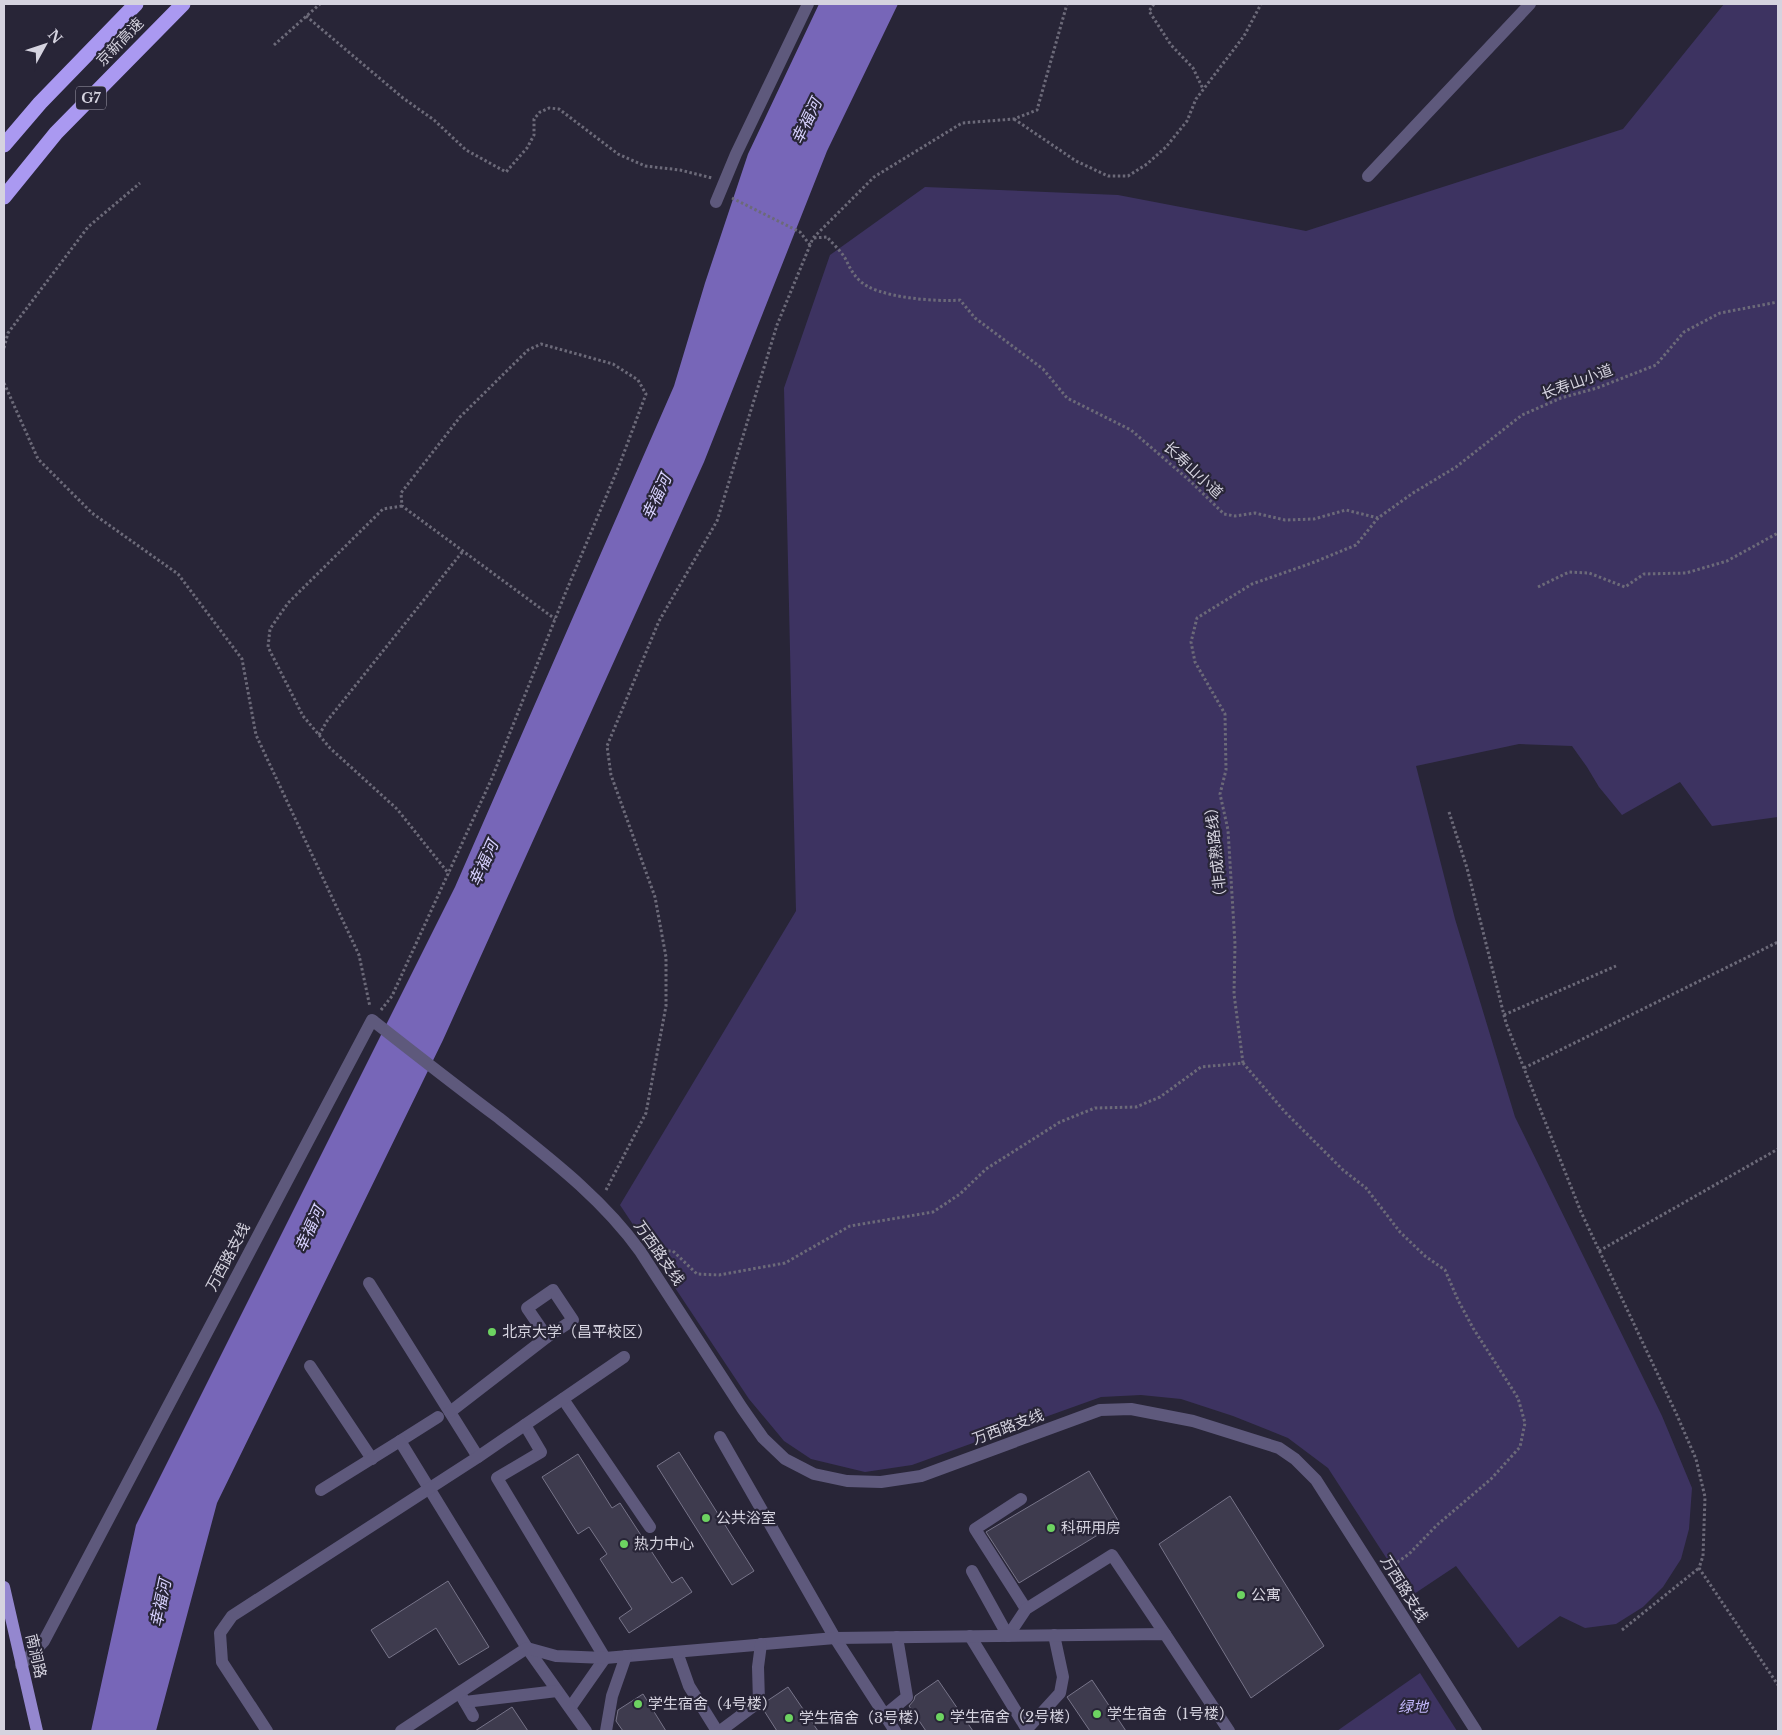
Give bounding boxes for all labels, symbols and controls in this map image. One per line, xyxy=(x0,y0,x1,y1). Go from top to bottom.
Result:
street label: 京新高速 xyxy=(92,13,147,70)
north arrow xyxy=(20,20,70,70)
text: N xyxy=(44,26,66,47)
road number: G7 xyxy=(76,86,106,110)
water label: 幸福河 xyxy=(786,92,827,147)
street label: 长寿山小道 xyxy=(1538,360,1615,403)
street label: 长寿山小道 xyxy=(1159,437,1227,502)
water label: 幸福河 xyxy=(637,468,676,523)
street label: （非成熟路线） xyxy=(1201,799,1230,905)
water label: 幸福河 xyxy=(464,834,503,889)
water label: 幸福河 xyxy=(290,1200,329,1255)
street label: 万西路支线 xyxy=(630,1217,689,1289)
street label: 万西路支线 xyxy=(202,1219,254,1294)
place label: 北京大学（昌平校区） xyxy=(502,1322,652,1341)
marker: 北京大学（昌平校区） xyxy=(486,1326,498,1338)
street label: 万西路支线 xyxy=(969,1405,1046,1448)
place label: 公共浴室 xyxy=(716,1508,776,1527)
marker: 公共浴室 xyxy=(700,1512,712,1524)
place label: 科研用房 xyxy=(1061,1518,1121,1537)
marker: 科研用房 xyxy=(1045,1522,1057,1534)
place label: 热力中心 xyxy=(634,1534,694,1553)
marker: 热力中心 xyxy=(618,1538,630,1550)
street label: 万西路支线 xyxy=(1376,1552,1432,1626)
water label: 幸福河 xyxy=(145,1575,175,1629)
place label: 公寓 xyxy=(1251,1585,1281,1604)
marker: 公寓 xyxy=(1235,1589,1247,1601)
street label: 南涧路 xyxy=(22,1632,51,1680)
place label: 学生宿舍（4号楼） xyxy=(648,1694,777,1713)
park label: 绿地 xyxy=(1398,1697,1430,1716)
marker: 学生宿舍（4号楼） xyxy=(632,1698,644,1710)
place label: 学生宿舍（1号楼） xyxy=(1107,1704,1234,1723)
place label: 学生宿舍（2号楼） xyxy=(950,1707,1079,1726)
place label: 学生宿舍（3号楼） xyxy=(799,1708,928,1727)
marker: 学生宿舍（1号楼） xyxy=(1091,1708,1103,1720)
marker: 学生宿舍（2号楼） xyxy=(934,1711,946,1723)
marker: 学生宿舍（3号楼） xyxy=(783,1712,795,1724)

